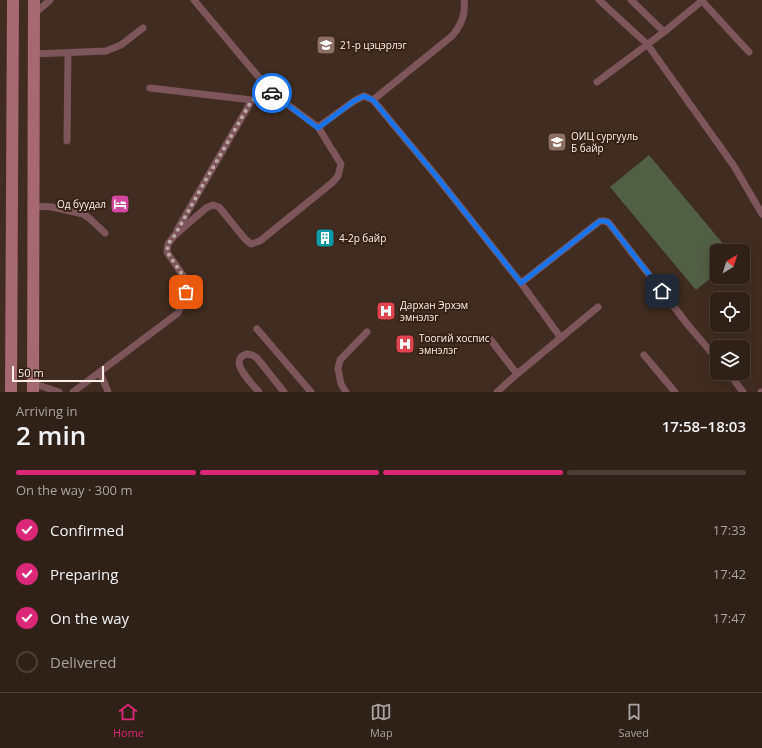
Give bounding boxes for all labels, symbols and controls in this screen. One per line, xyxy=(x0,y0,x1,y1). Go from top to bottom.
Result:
school or university icon: 21-р цэцэрлэг xyxy=(315,34,337,56)
place label: 21-р цэцэрлэг xyxy=(340,38,408,52)
courier xyxy=(252,73,292,113)
icon: car xyxy=(261,82,283,104)
place label: ОИЦ сургууль Б байр xyxy=(571,129,638,155)
school or university icon: ОИЦ сургууль Б байр xyxy=(546,131,568,153)
hotel icon: Од буудал xyxy=(109,193,131,215)
place label: Од буудал xyxy=(57,197,106,211)
building icon: 4-2р байр xyxy=(314,227,336,249)
place label: 4-2р байр xyxy=(339,231,386,245)
north arrow xyxy=(710,244,750,284)
map controls xyxy=(710,244,750,380)
pin xyxy=(645,274,679,308)
pin xyxy=(169,275,203,309)
icon: home xyxy=(651,280,673,302)
icon: bag xyxy=(175,281,197,303)
button: locate xyxy=(710,292,750,332)
place label: Дархан Эрхэм эмнэлэг xyxy=(400,298,468,324)
hospital icon: Дархан Эрхэм эмнэлэг xyxy=(375,300,397,322)
place label: Тоогий хоспис эмнэлэг xyxy=(419,331,490,357)
hospital icon: Тоогий хоспис эмнэлэг xyxy=(394,333,416,355)
button: layers xyxy=(710,340,750,380)
scale bar xyxy=(12,364,104,383)
text: 50 m xyxy=(18,365,44,380)
text: Arriving in xyxy=(16,402,78,420)
text: 17:58–18:03 xyxy=(662,416,746,436)
text: 2 min xyxy=(16,417,86,453)
text: On the way · 300 m xyxy=(16,481,132,499)
icon: check xyxy=(16,519,38,541)
text: Confirmed xyxy=(50,520,124,540)
text: 17:33 xyxy=(713,521,746,539)
icon: check xyxy=(16,563,38,585)
text: Preparing xyxy=(50,564,118,584)
text: 17:42 xyxy=(713,565,746,583)
icon: check xyxy=(16,607,38,629)
text: On the way xyxy=(50,608,129,628)
text: 17:47 xyxy=(713,609,746,627)
text: Delivered xyxy=(50,652,117,672)
tab: Home xyxy=(113,701,144,740)
tab: Map xyxy=(370,701,393,740)
tab: Saved xyxy=(618,701,649,740)

